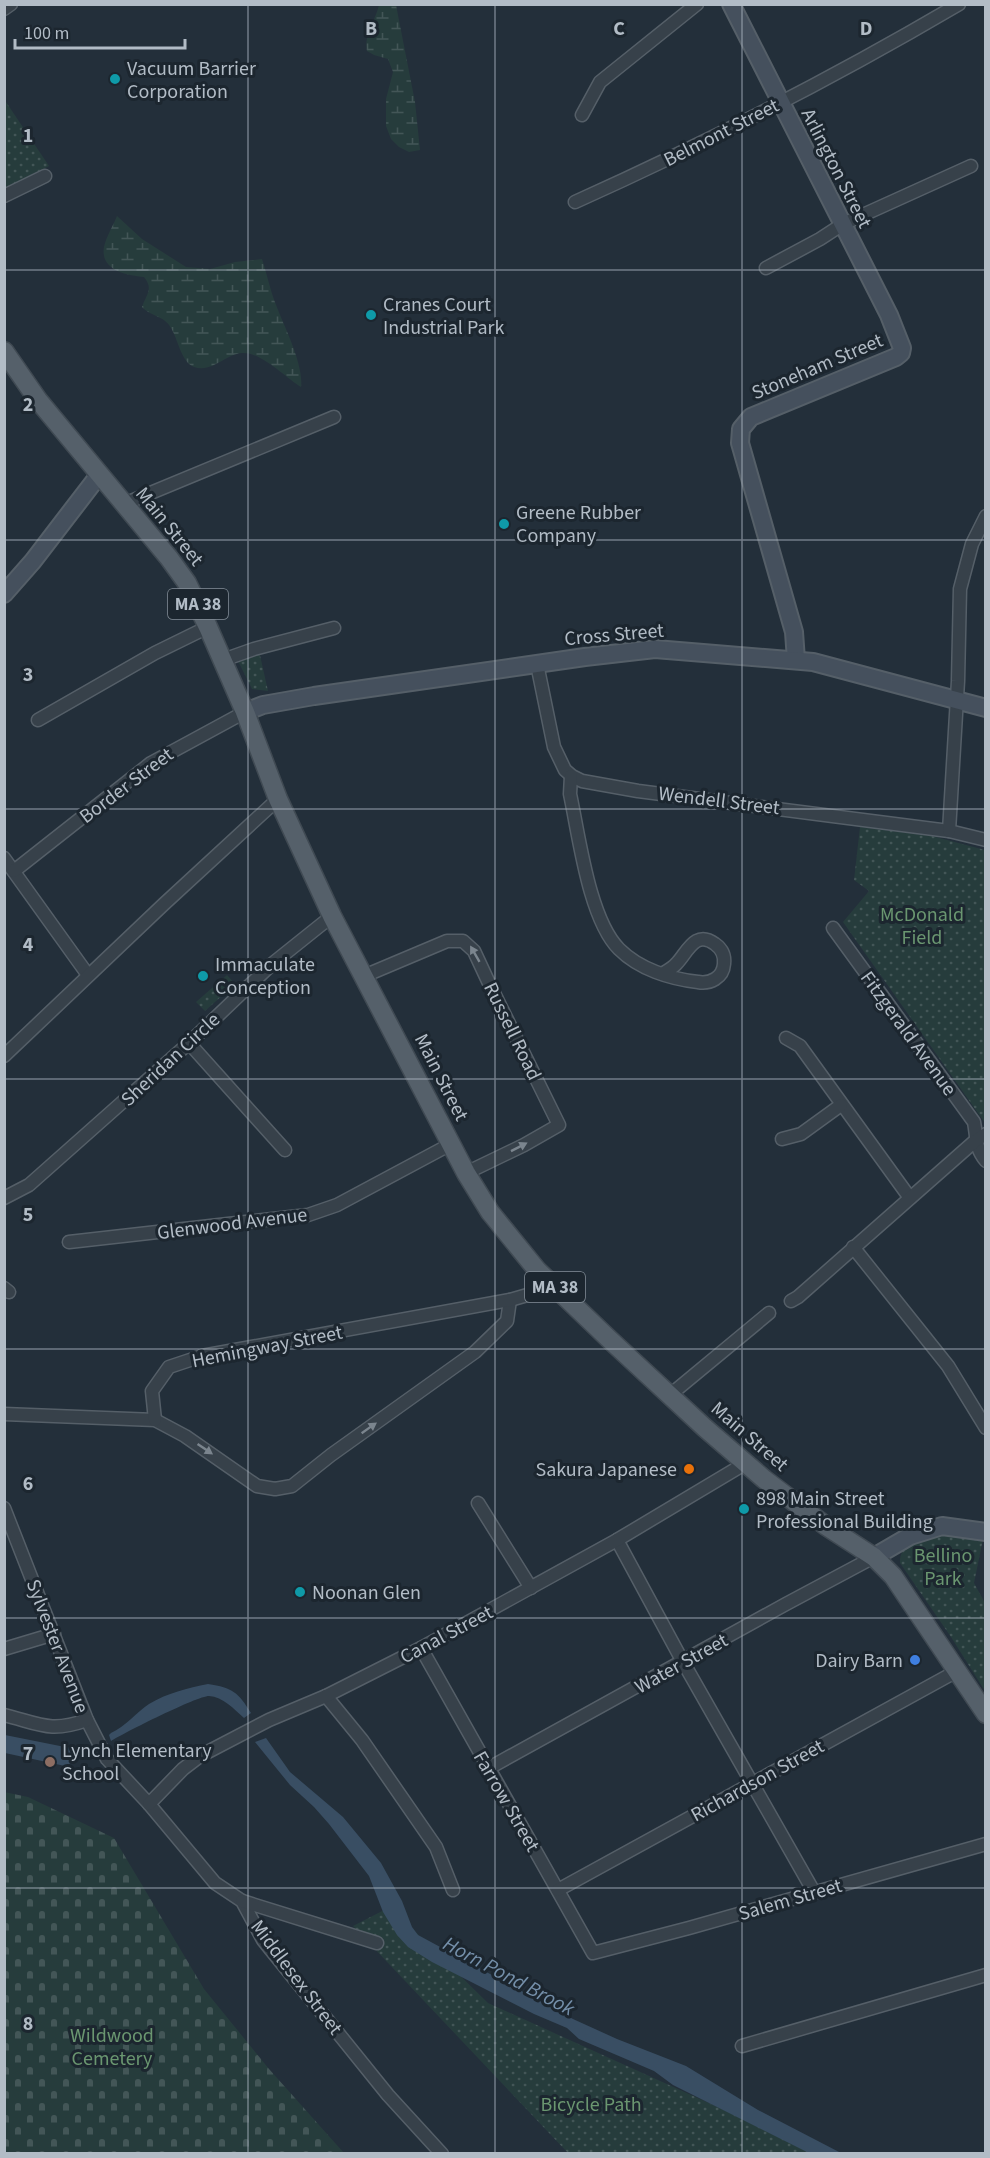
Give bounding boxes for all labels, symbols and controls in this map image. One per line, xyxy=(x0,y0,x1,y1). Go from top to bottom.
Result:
scale bar xyxy=(15,12,184,50)
text: B xyxy=(365,15,377,43)
text: C xyxy=(613,15,625,43)
text: D xyxy=(860,15,872,43)
text: 100 m xyxy=(24,21,69,46)
place label: Vacuum Barrier Corporation xyxy=(127,55,256,106)
marker: Vacuum Barrier Corporation xyxy=(108,72,122,86)
street label: Belmont Street xyxy=(659,92,784,174)
street label: Arlington Street xyxy=(794,104,878,233)
text: 1 xyxy=(23,122,33,150)
place label: Cranes Court Industrial Park xyxy=(383,291,504,342)
marker: Cranes Court Industrial Park xyxy=(364,308,378,322)
street label: Stoneham Street xyxy=(747,327,888,407)
text: 2 xyxy=(23,391,33,419)
street label: Main Street xyxy=(129,481,210,572)
place label: Greene Rubber Company xyxy=(516,499,641,550)
marker: Greene Rubber Company xyxy=(497,517,511,531)
road number: MA 38 xyxy=(168,589,228,619)
street label: Cross Street xyxy=(563,617,665,653)
text: 3 xyxy=(23,661,33,689)
street label: Border Street xyxy=(74,741,180,831)
street label: Wendell Street xyxy=(657,780,781,822)
park label: McDonald Field xyxy=(880,901,964,952)
text: 4 xyxy=(23,931,34,959)
one-way arrow xyxy=(469,946,480,962)
place label: Immaculate Conception xyxy=(215,951,315,1002)
street label: Fitzgerald Avenue xyxy=(853,965,963,1102)
marker: Immaculate Conception xyxy=(196,969,210,983)
street label: Russell Road xyxy=(476,978,548,1085)
street label: Sheridan Circle xyxy=(115,1006,227,1113)
street label: Main Street xyxy=(407,1029,475,1126)
one-way arrow xyxy=(510,1143,528,1153)
text: 5 xyxy=(23,1201,33,1229)
street label: Glenwood Avenue xyxy=(155,1201,309,1247)
road number: MA 38 xyxy=(525,1272,585,1302)
street label: Hemingway Street xyxy=(189,1319,345,1375)
street label: Main Street xyxy=(704,1395,794,1479)
one-way arrow xyxy=(360,1422,376,1434)
one-way arrow xyxy=(197,1443,213,1455)
place label: Sakura Japanese xyxy=(535,1456,677,1484)
marker: Sakura Japanese xyxy=(682,1462,696,1476)
text: 6 xyxy=(23,1470,33,1498)
place label: 898 Main Street Professional Building xyxy=(756,1485,933,1536)
marker: 898 Main Street Professional Building xyxy=(737,1502,751,1516)
park label: Bellino Park xyxy=(914,1542,972,1593)
street label: Sylvester Avenue xyxy=(19,1575,95,1717)
place label: Noonan Glen xyxy=(312,1579,421,1607)
marker: Noonan Glen xyxy=(293,1585,307,1599)
street label: Canal Street xyxy=(395,1599,498,1671)
street label: Water Street xyxy=(630,1627,733,1701)
place label: Dairy Barn xyxy=(815,1647,903,1675)
marker: Dairy Barn xyxy=(908,1653,922,1667)
street label: Richardson Street xyxy=(686,1733,829,1829)
place label: Lynch Elementary School xyxy=(62,1737,212,1788)
text: 7 xyxy=(23,1740,33,1768)
street label: Farrow Street xyxy=(466,1746,546,1857)
marker: Lynch Elementary School xyxy=(43,1755,57,1769)
street label: Salem Street xyxy=(735,1872,846,1928)
street label: Middlesex Street xyxy=(244,1914,349,2041)
water label: Horn Pond Brook xyxy=(438,1929,581,2024)
text: 8 xyxy=(23,2010,33,2038)
park label: Wildwood Cemetery xyxy=(70,2022,154,2073)
park label: Bicycle Path xyxy=(540,2091,642,2119)

